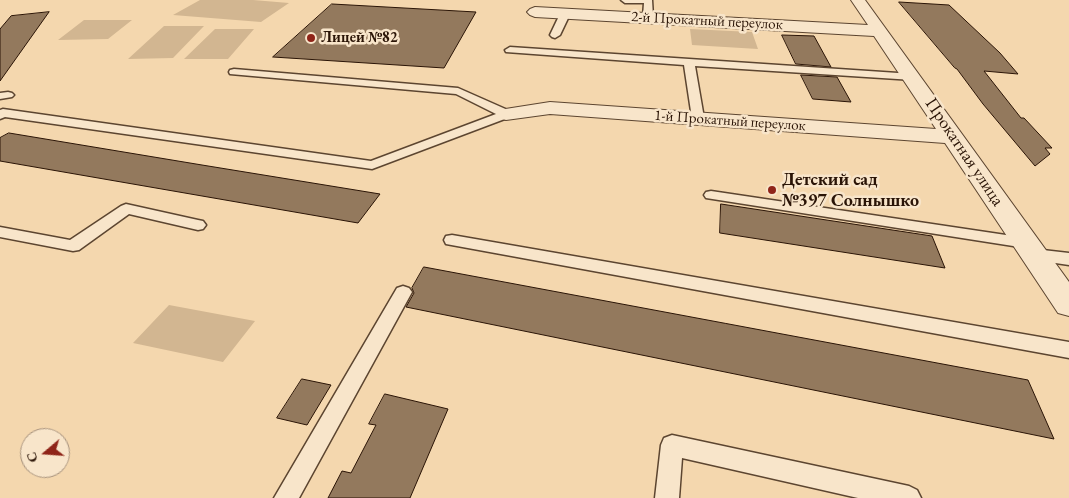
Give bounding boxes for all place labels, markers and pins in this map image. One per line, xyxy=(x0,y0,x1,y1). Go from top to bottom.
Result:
place label: Лицей №82 xyxy=(321,29,398,47)
marker: Лицей №82 xyxy=(305,32,317,44)
place label: Детский сад №397 Солнышко xyxy=(782,169,919,212)
marker: Детский сад №397 Солнышко xyxy=(766,184,778,196)

